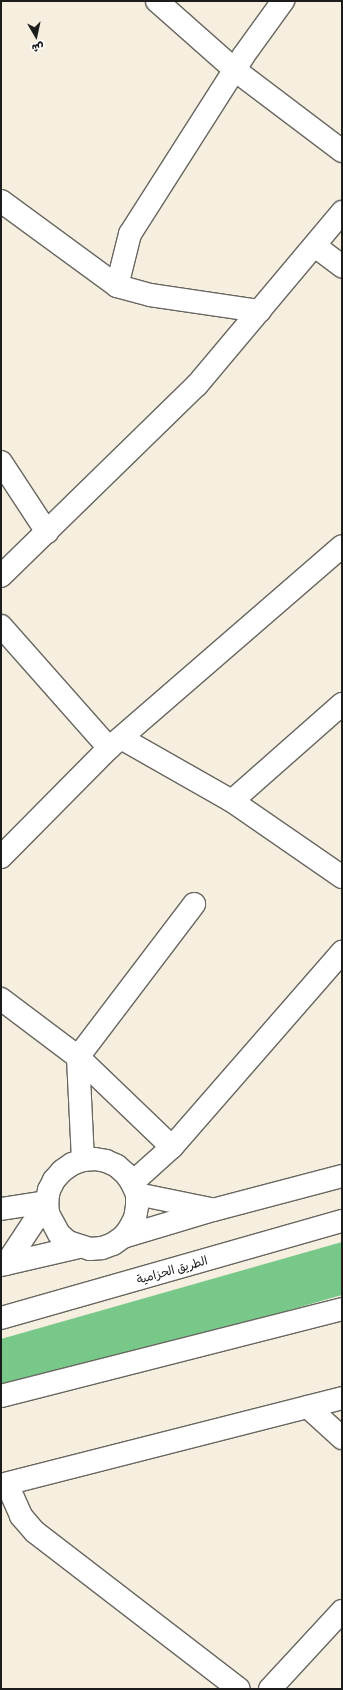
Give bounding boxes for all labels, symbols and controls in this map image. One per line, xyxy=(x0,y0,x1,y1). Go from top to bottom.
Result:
north arrow xyxy=(16,16,56,56)
text: ش xyxy=(31,40,45,56)
street label: الطريق الحزامية xyxy=(135,1253,209,1287)

